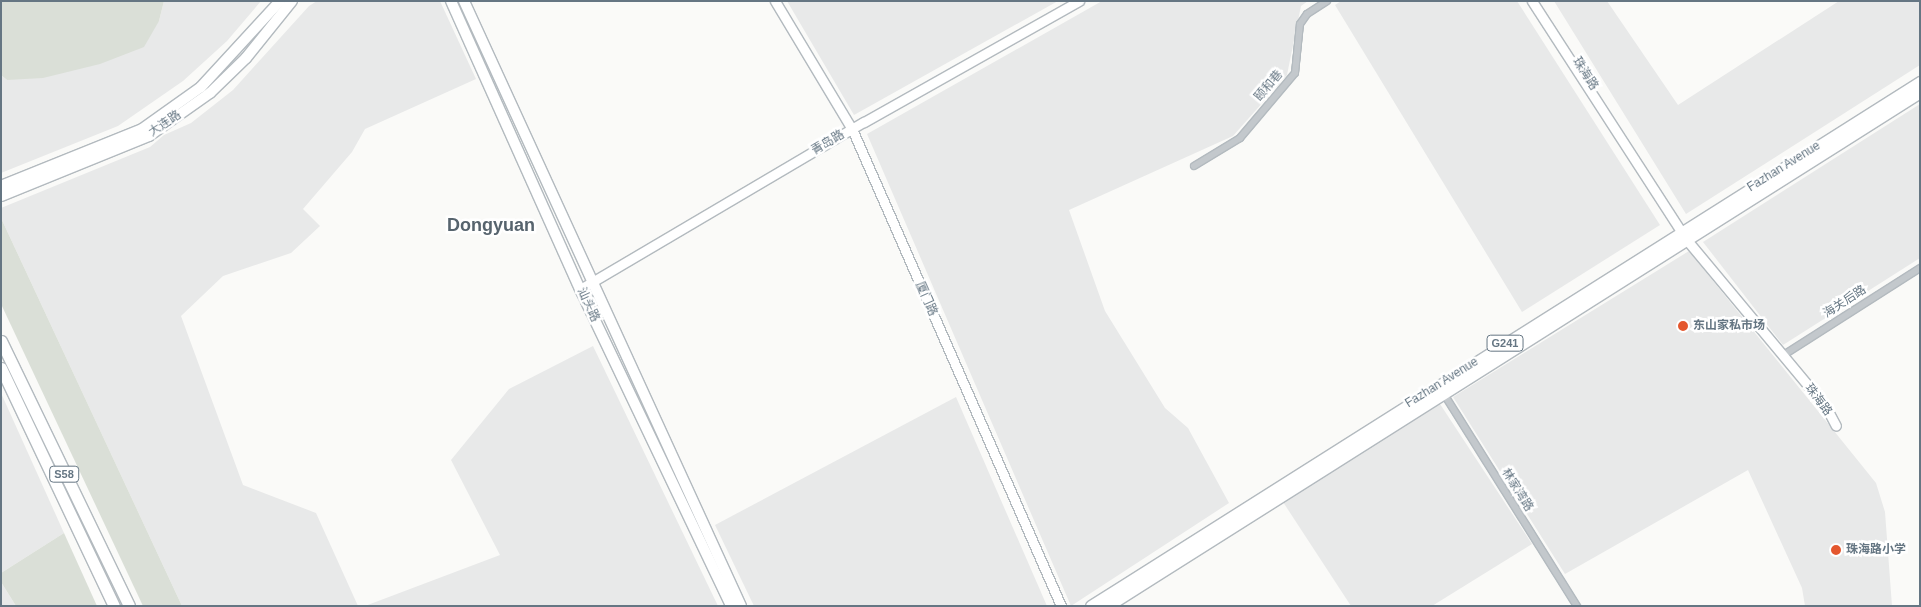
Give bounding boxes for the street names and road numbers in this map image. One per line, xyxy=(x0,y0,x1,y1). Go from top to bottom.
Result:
street label: 珠海路 xyxy=(1569,55,1601,93)
street label: 颐和巷 xyxy=(1252,68,1286,104)
street label: 大连路 xyxy=(146,108,184,140)
street label: 青岛路 xyxy=(809,128,847,158)
street label: Fazhan Avenue xyxy=(1745,139,1823,195)
street label: 厦门路 xyxy=(912,280,940,318)
street label: 海关后路 xyxy=(1821,283,1869,321)
street label: 汕头路 xyxy=(574,286,602,324)
road number: G241 xyxy=(1486,334,1524,352)
street label: Fazhan Avenue xyxy=(1403,355,1481,411)
street label: 珠海路 xyxy=(1801,381,1835,419)
road number: S58 xyxy=(49,466,79,482)
street label: 林家湾路 xyxy=(1498,466,1536,514)

